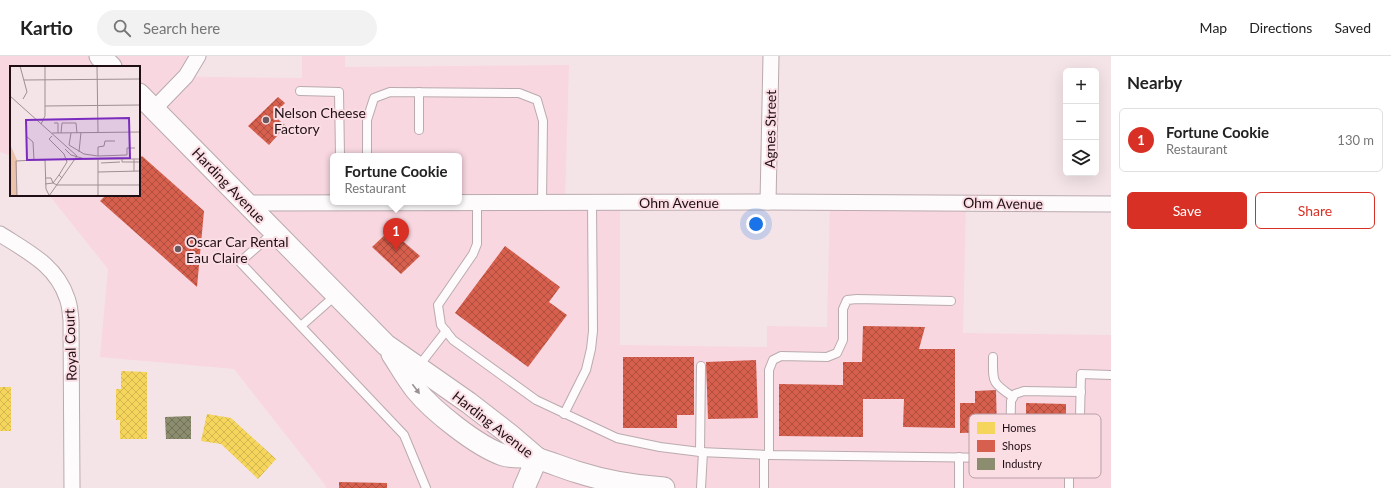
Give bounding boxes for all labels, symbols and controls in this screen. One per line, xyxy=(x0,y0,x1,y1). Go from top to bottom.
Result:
search box xyxy=(97,10,377,46)
text: Kartio xyxy=(20,16,73,39)
icon: search xyxy=(111,17,133,39)
text: Search here xyxy=(143,19,220,37)
text: Map xyxy=(1200,19,1227,36)
text: Directions xyxy=(1249,19,1312,36)
text: Saved xyxy=(1334,19,1371,36)
inset map xyxy=(10,66,140,196)
map controls xyxy=(1063,68,1099,176)
button: + xyxy=(1063,68,1099,104)
text: Nearby xyxy=(1127,72,1182,93)
street label: Agnes Street xyxy=(761,90,779,168)
place label: Nelson Cheese Factory xyxy=(274,104,366,137)
button: − xyxy=(1063,104,1099,140)
marker: Nelson Cheese Factory xyxy=(261,115,271,125)
text: Fortune Cookie xyxy=(1166,123,1269,141)
text: 1 xyxy=(1137,132,1145,148)
text: 130 m xyxy=(1337,132,1374,148)
button: layers xyxy=(1063,140,1099,176)
text: Restaurant xyxy=(1166,141,1228,157)
street label: Harding Avenue xyxy=(189,144,269,226)
popup xyxy=(330,153,462,205)
text: Fortune Cookie xyxy=(344,162,448,180)
text: Restaurant xyxy=(344,180,406,196)
button: Save xyxy=(1127,192,1247,229)
button: Share xyxy=(1255,192,1375,229)
street label: Ohm Avenue xyxy=(639,194,719,211)
street label: Ohm Avenue xyxy=(963,194,1043,212)
your location xyxy=(746,214,766,234)
pin: 1 xyxy=(383,218,409,251)
place label: Oscar Car Rental Eau Claire xyxy=(186,233,289,266)
marker: Oscar Car Rental Eau Claire xyxy=(173,244,183,254)
street label: Royal Court xyxy=(60,309,80,381)
one-way arrow xyxy=(411,384,420,395)
street label: Harding Avenue xyxy=(449,387,537,461)
legend xyxy=(969,414,1101,478)
text: Homes xyxy=(1002,421,1036,434)
text: Shops xyxy=(1002,439,1031,452)
text: Industry xyxy=(1002,457,1042,470)

